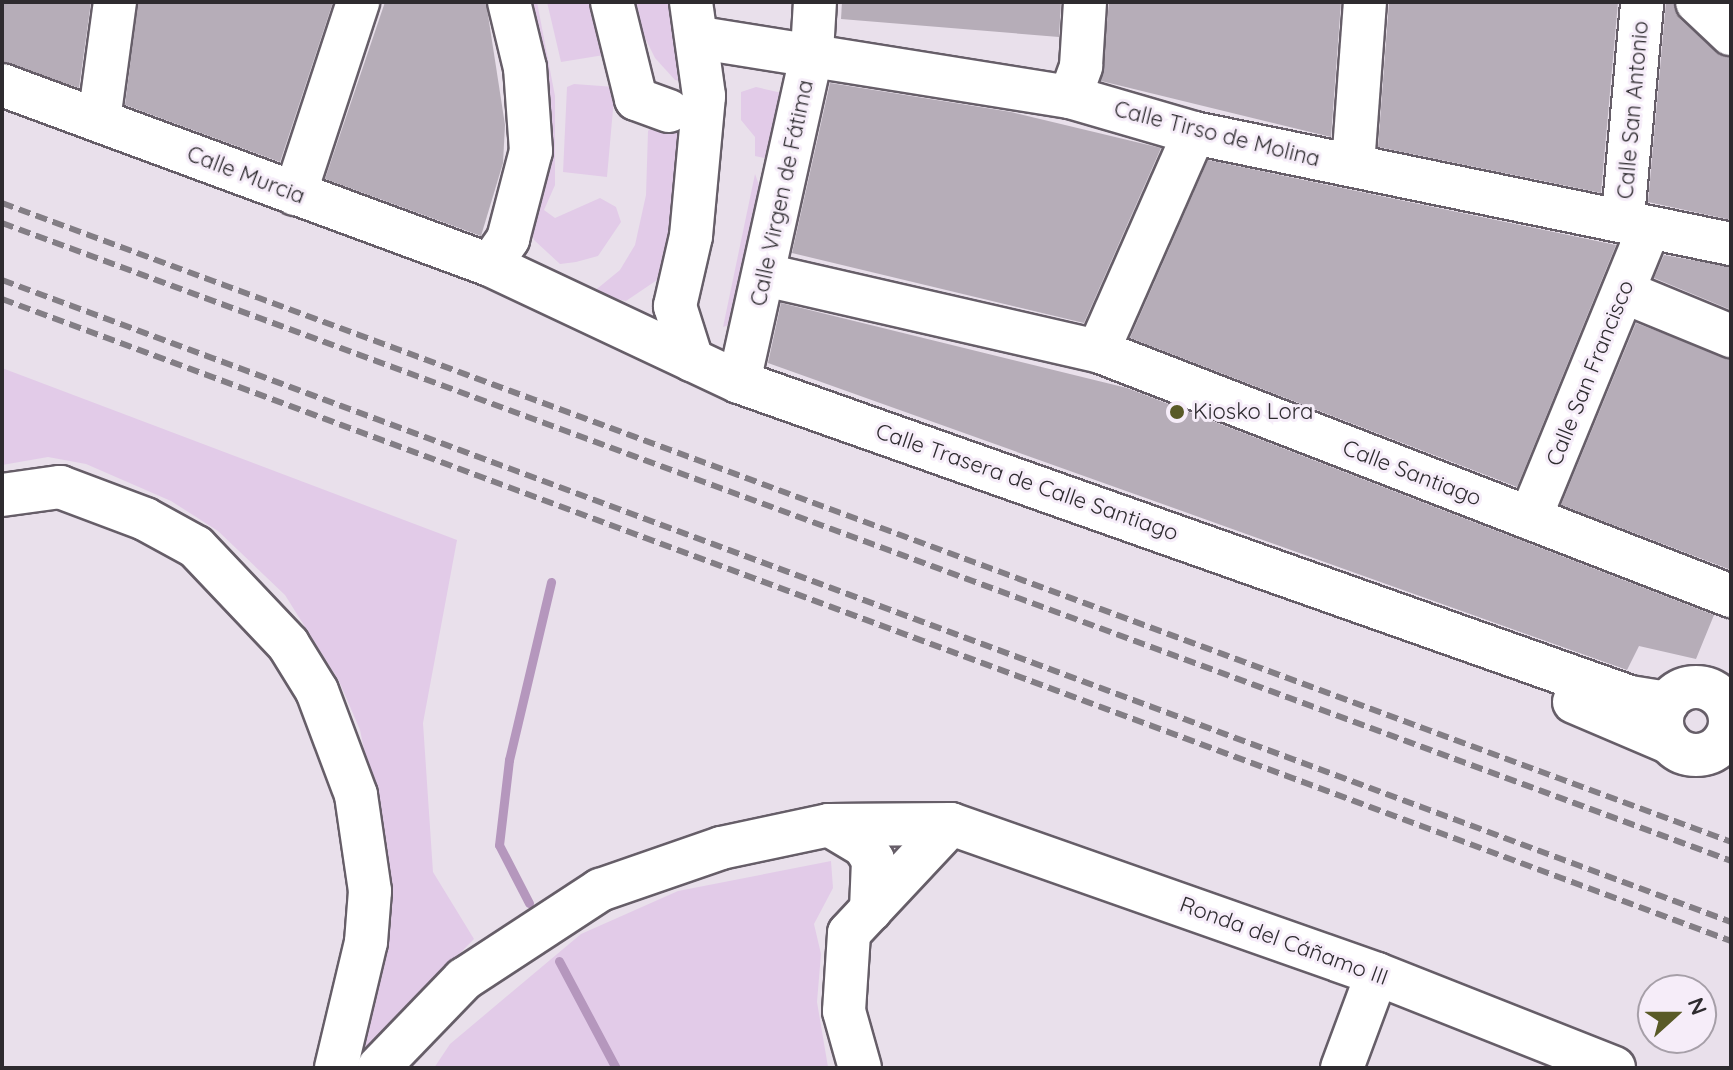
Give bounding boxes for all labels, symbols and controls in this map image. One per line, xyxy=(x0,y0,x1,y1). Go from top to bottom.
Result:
street label: Calle San Antonio xyxy=(1612,20,1654,200)
street label: Calle Virgen de Fátima xyxy=(745,77,819,309)
street label: Calle Tirso de Molina xyxy=(1111,96,1323,172)
street label: Calle Murcia xyxy=(183,140,309,210)
street label: Calle San Francisco xyxy=(1541,276,1639,470)
place label: Kiosko Lora xyxy=(1193,399,1313,425)
marker: Kiosko Lora xyxy=(1168,403,1186,421)
street label: Calle Trasera de Calle Santiago xyxy=(872,418,1182,546)
street label: Calle Santiago xyxy=(1339,434,1485,512)
street label: Ronda del Cáñamo III xyxy=(1176,891,1392,991)
north arrow xyxy=(1637,974,1717,1054)
text: N xyxy=(1682,994,1714,1019)

